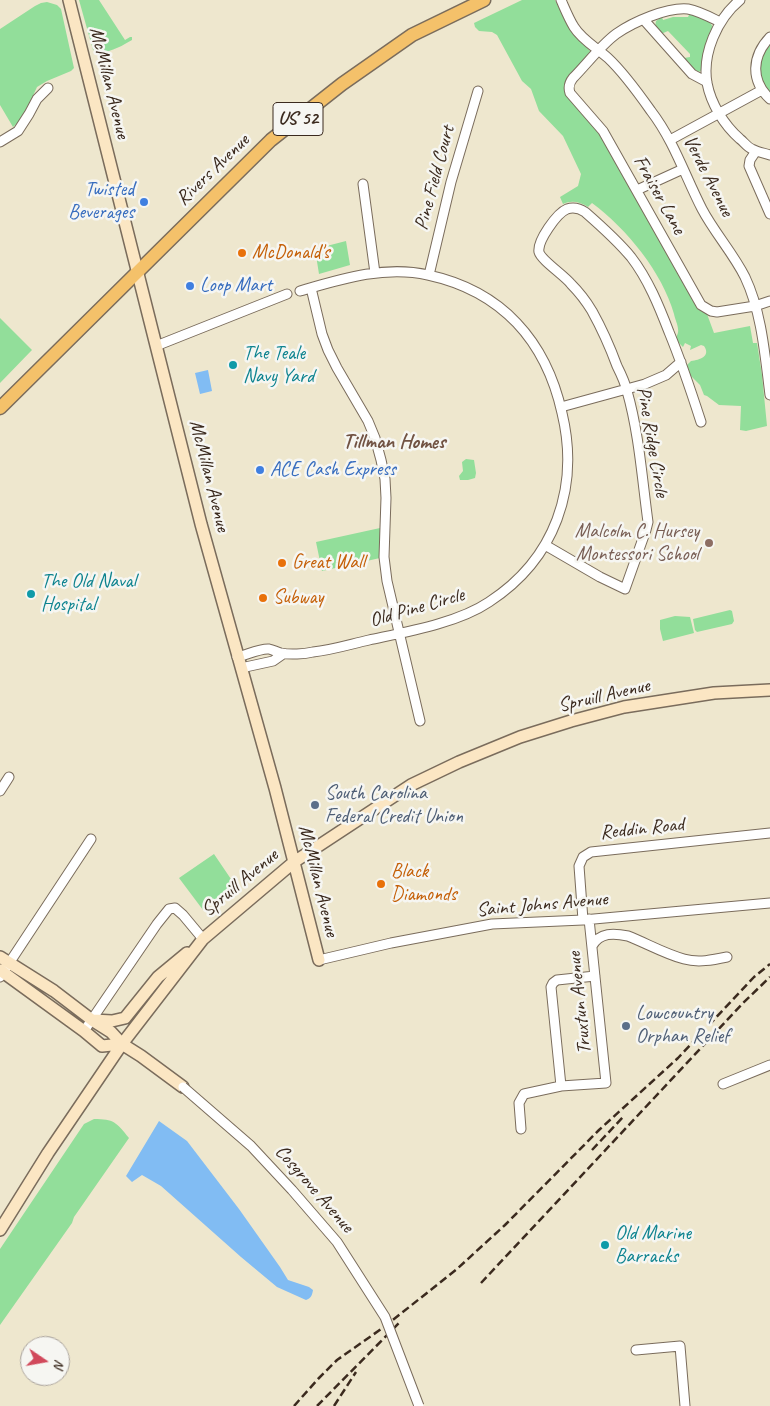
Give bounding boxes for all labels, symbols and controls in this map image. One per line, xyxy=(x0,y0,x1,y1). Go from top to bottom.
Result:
street label: McMillan Avenue xyxy=(84,25,134,141)
road number: US 52 xyxy=(273,102,323,136)
street label: Pine Field Court xyxy=(410,123,460,233)
street label: Rivers Avenue xyxy=(171,129,255,211)
street label: Verde Avenue xyxy=(677,131,739,221)
street label: Fraiser Lane xyxy=(628,151,690,239)
place label: Twisted Beverages xyxy=(68,178,134,225)
marker: Twisted Beverages xyxy=(138,196,150,208)
place label: McDonald's xyxy=(252,241,330,265)
marker: McDonald's xyxy=(236,247,248,259)
place label: Loop Mart xyxy=(200,274,272,298)
marker: Loop Mart xyxy=(184,280,196,292)
place label: The Teale Navy Yard xyxy=(243,342,314,389)
marker: The Teale Navy Yard xyxy=(227,359,239,371)
street label: Pine Ridge Circle xyxy=(630,385,674,499)
street label: McMillan Avenue xyxy=(184,418,234,534)
district label: Tillman Homes xyxy=(343,429,445,455)
place label: ACE Cash Express xyxy=(270,458,396,482)
marker: ACE Cash Express xyxy=(254,464,266,476)
place label: Malcolm C. Hursey Montessori School xyxy=(575,520,699,567)
marker: Malcolm C. Hursey Montessori School xyxy=(703,537,715,549)
place label: Great Wall xyxy=(292,551,365,575)
marker: Great Wall xyxy=(276,557,288,569)
place label: The Old Naval Hospital xyxy=(41,570,136,617)
street label: Old Pine Circle xyxy=(367,583,467,633)
place label: Subway xyxy=(273,586,323,610)
marker: The Old Naval Hospital xyxy=(25,588,37,600)
marker: Subway xyxy=(257,592,269,604)
street label: Spruill Avenue xyxy=(556,674,652,718)
place label: South Carolina Federal Credit Union xyxy=(325,782,463,829)
marker: South Carolina Federal Credit Union xyxy=(309,799,321,811)
street label: Reddin Road xyxy=(599,813,685,845)
street label: McMillan Avenue xyxy=(293,823,343,939)
street label: Spruill Avenue xyxy=(197,844,283,922)
place label: Black Diamonds xyxy=(391,860,457,907)
marker: Black Diamonds xyxy=(375,878,387,890)
street label: Saint Johns Avenue xyxy=(476,887,608,923)
street label: Truxtun Avenue xyxy=(563,951,597,1055)
place label: Lowcountry Orphan Relief xyxy=(636,1002,729,1049)
marker: Lowcountry Orphan Relief xyxy=(620,1020,632,1032)
street label: Cosgrove Avenue xyxy=(269,1140,359,1238)
place label: Old Marine Barracks xyxy=(615,1222,691,1269)
marker: Old Marine Barracks xyxy=(599,1239,611,1251)
north arrow xyxy=(20,1336,70,1386)
text: N xyxy=(50,1358,68,1370)

